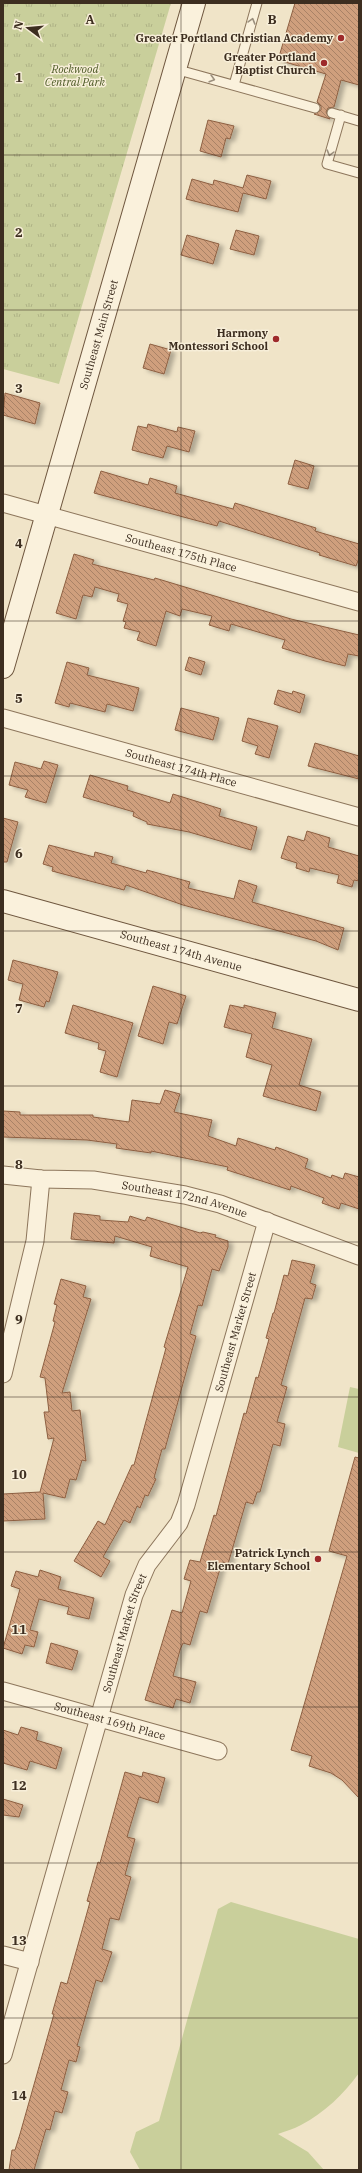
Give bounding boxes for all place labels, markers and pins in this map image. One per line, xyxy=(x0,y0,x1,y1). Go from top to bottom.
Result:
place label: Greater Portland Christian Academy xyxy=(135,31,334,45)
marker: Greater Portland Christian Academy xyxy=(336,33,346,43)
place label: Greater Portland Baptist Church xyxy=(224,50,316,77)
marker: Greater Portland Baptist Church xyxy=(319,58,329,68)
place label: Harmony Montessori School xyxy=(168,326,269,353)
marker: Harmony Montessori School xyxy=(271,334,281,344)
place label: Patrick Lynch Elementary School xyxy=(207,1546,310,1573)
marker: Patrick Lynch Elementary School xyxy=(313,1554,323,1564)

